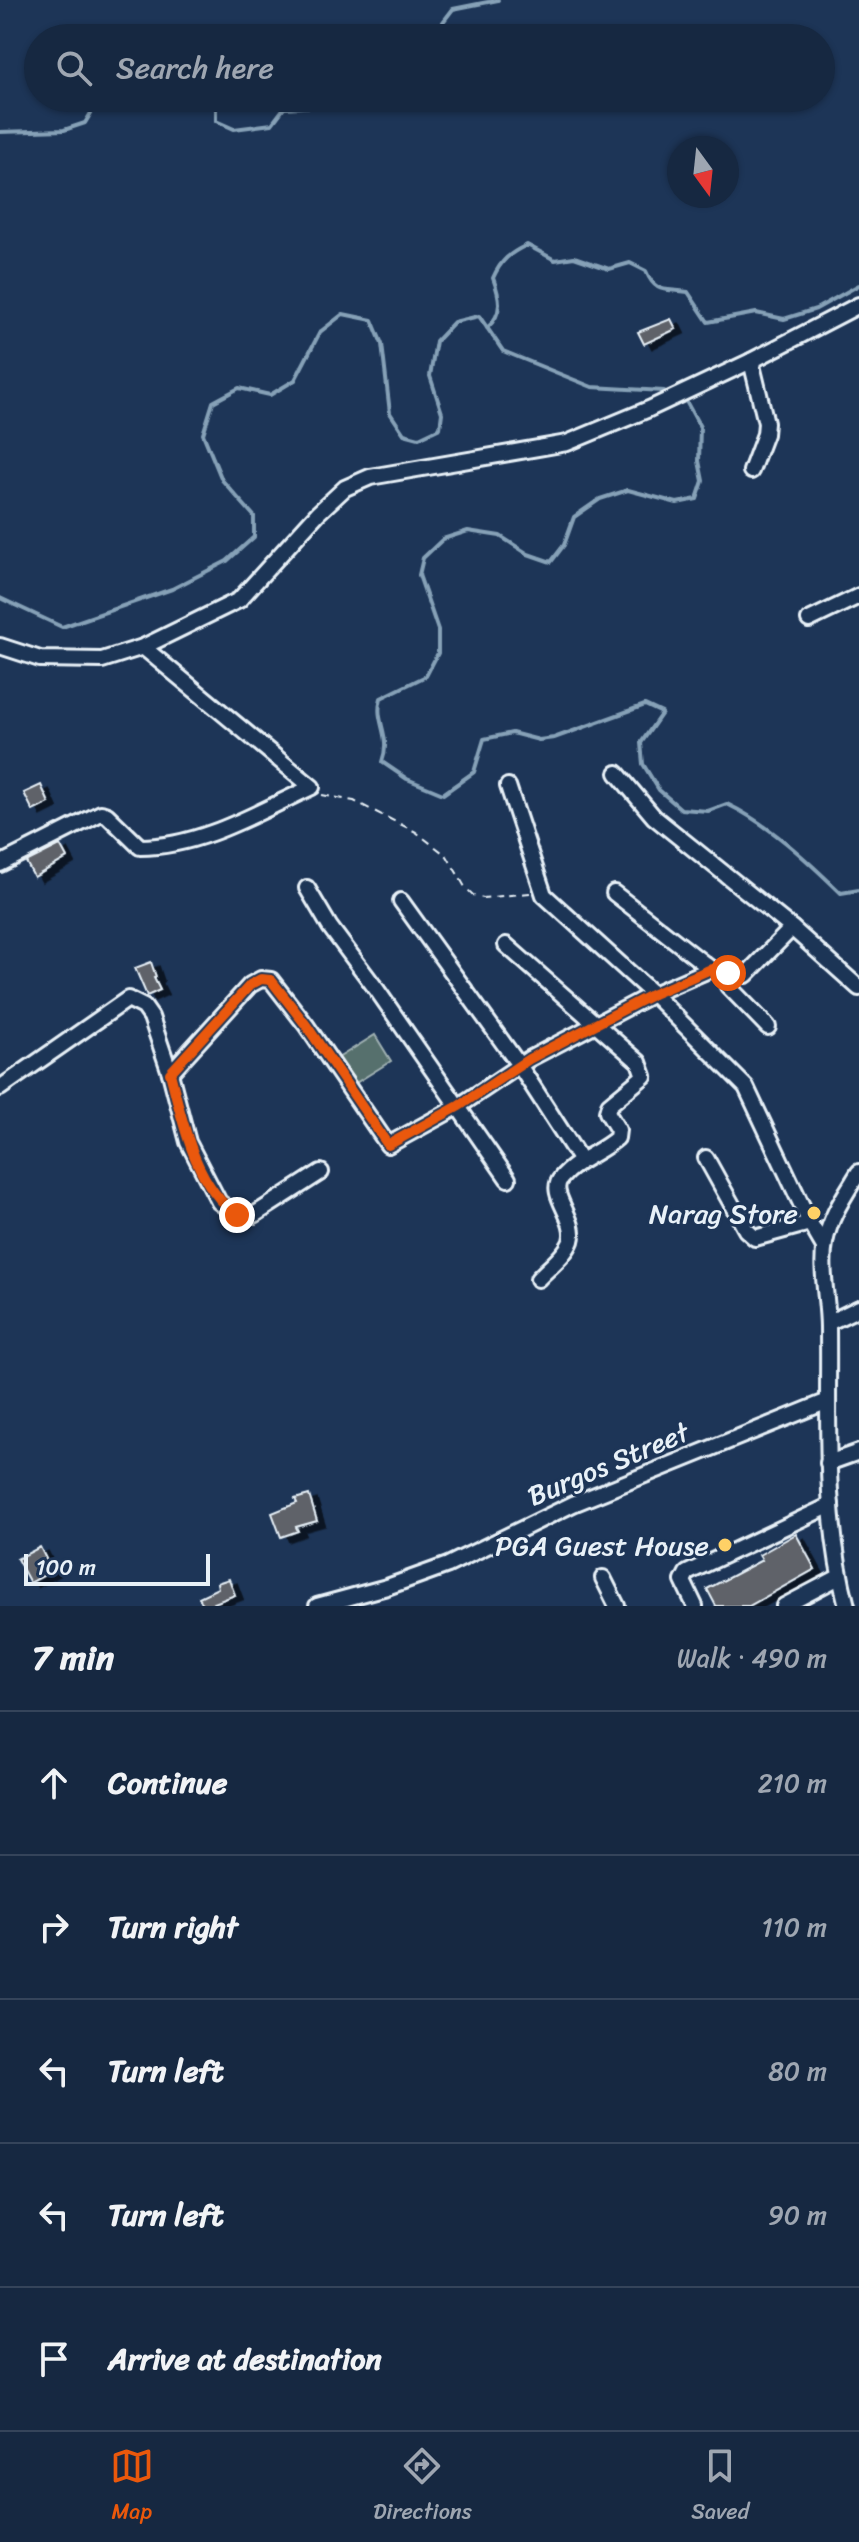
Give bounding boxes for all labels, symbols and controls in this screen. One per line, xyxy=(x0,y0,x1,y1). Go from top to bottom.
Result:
search box xyxy=(24,24,835,112)
text: Search here xyxy=(116,41,274,95)
icon: search xyxy=(52,46,96,90)
north arrow xyxy=(667,136,739,208)
route start xyxy=(710,955,746,991)
place label: Narag Store xyxy=(649,1189,798,1238)
route end xyxy=(219,1197,255,1233)
marker: Narag Store xyxy=(805,1204,823,1222)
street label: Burgos Street xyxy=(519,1407,698,1520)
place label: PGA Guest House xyxy=(495,1521,709,1570)
marker: PGA Guest House xyxy=(716,1536,734,1554)
text: 100 m xyxy=(36,1548,96,1587)
scale bar xyxy=(24,1550,210,1586)
text: 7 min xyxy=(32,1628,114,1688)
text: Walk · 490 m xyxy=(677,1635,827,1681)
text: Continue xyxy=(108,1756,227,1810)
text: 210 m xyxy=(758,1760,827,1806)
icon: ahead xyxy=(32,1761,76,1805)
text: Turn right xyxy=(108,1900,238,1954)
text: 110 m xyxy=(762,1904,827,1950)
icon: right xyxy=(32,1905,76,1949)
text: Turn left xyxy=(108,2044,224,2098)
text: 80 m xyxy=(768,2048,827,2094)
icon: left xyxy=(32,2049,76,2093)
text: Turn left xyxy=(108,2188,224,2242)
text: 90 m xyxy=(768,2192,827,2238)
icon: left xyxy=(32,2193,76,2237)
text: Arrive at destination xyxy=(108,2332,382,2386)
icon: arrive xyxy=(32,2337,76,2381)
tab: Map xyxy=(110,2444,154,2531)
tab: Directions xyxy=(373,2444,472,2531)
tab: Saved xyxy=(691,2444,749,2531)

